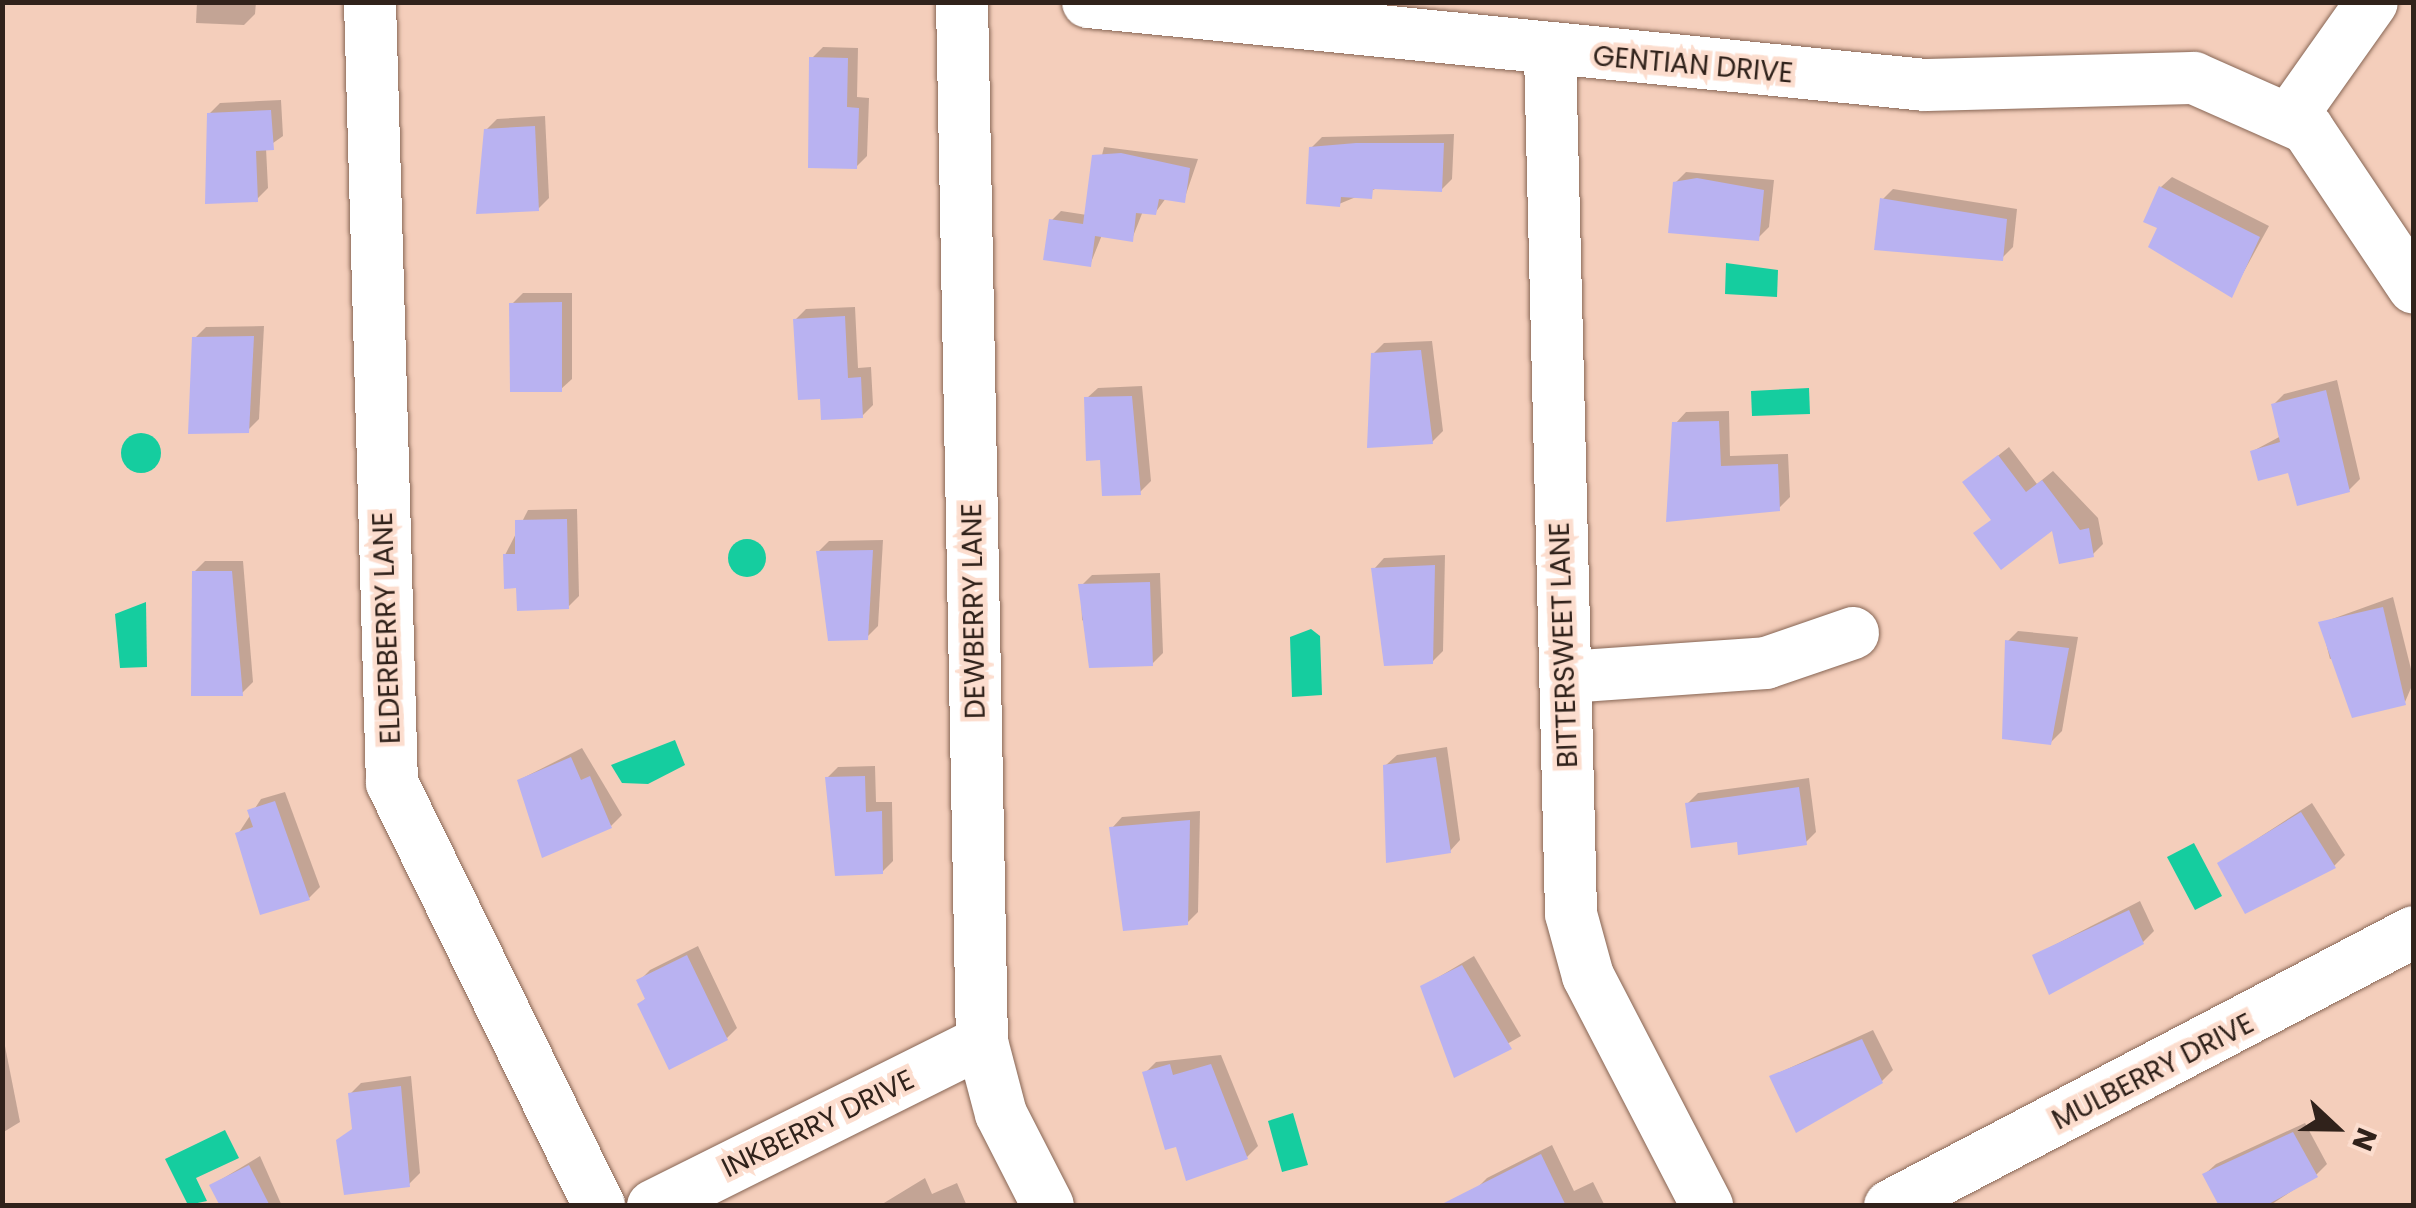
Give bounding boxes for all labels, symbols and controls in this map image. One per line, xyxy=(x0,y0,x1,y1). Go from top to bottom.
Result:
street label: GENTIAN DRIVE xyxy=(1591,40,1795,90)
street label: DEWBERRY LANE xyxy=(955,503,993,719)
street label: ELDERBERRY LANE xyxy=(366,511,408,745)
street label: BITTERSWEET LANE xyxy=(1543,522,1585,768)
street label: MULBERRY DRIVE xyxy=(2047,1007,2259,1137)
street label: INKBERRY DRIVE xyxy=(716,1063,920,1185)
north arrow xyxy=(2286,1078,2386,1178)
text: N xyxy=(2342,1122,2386,1156)

